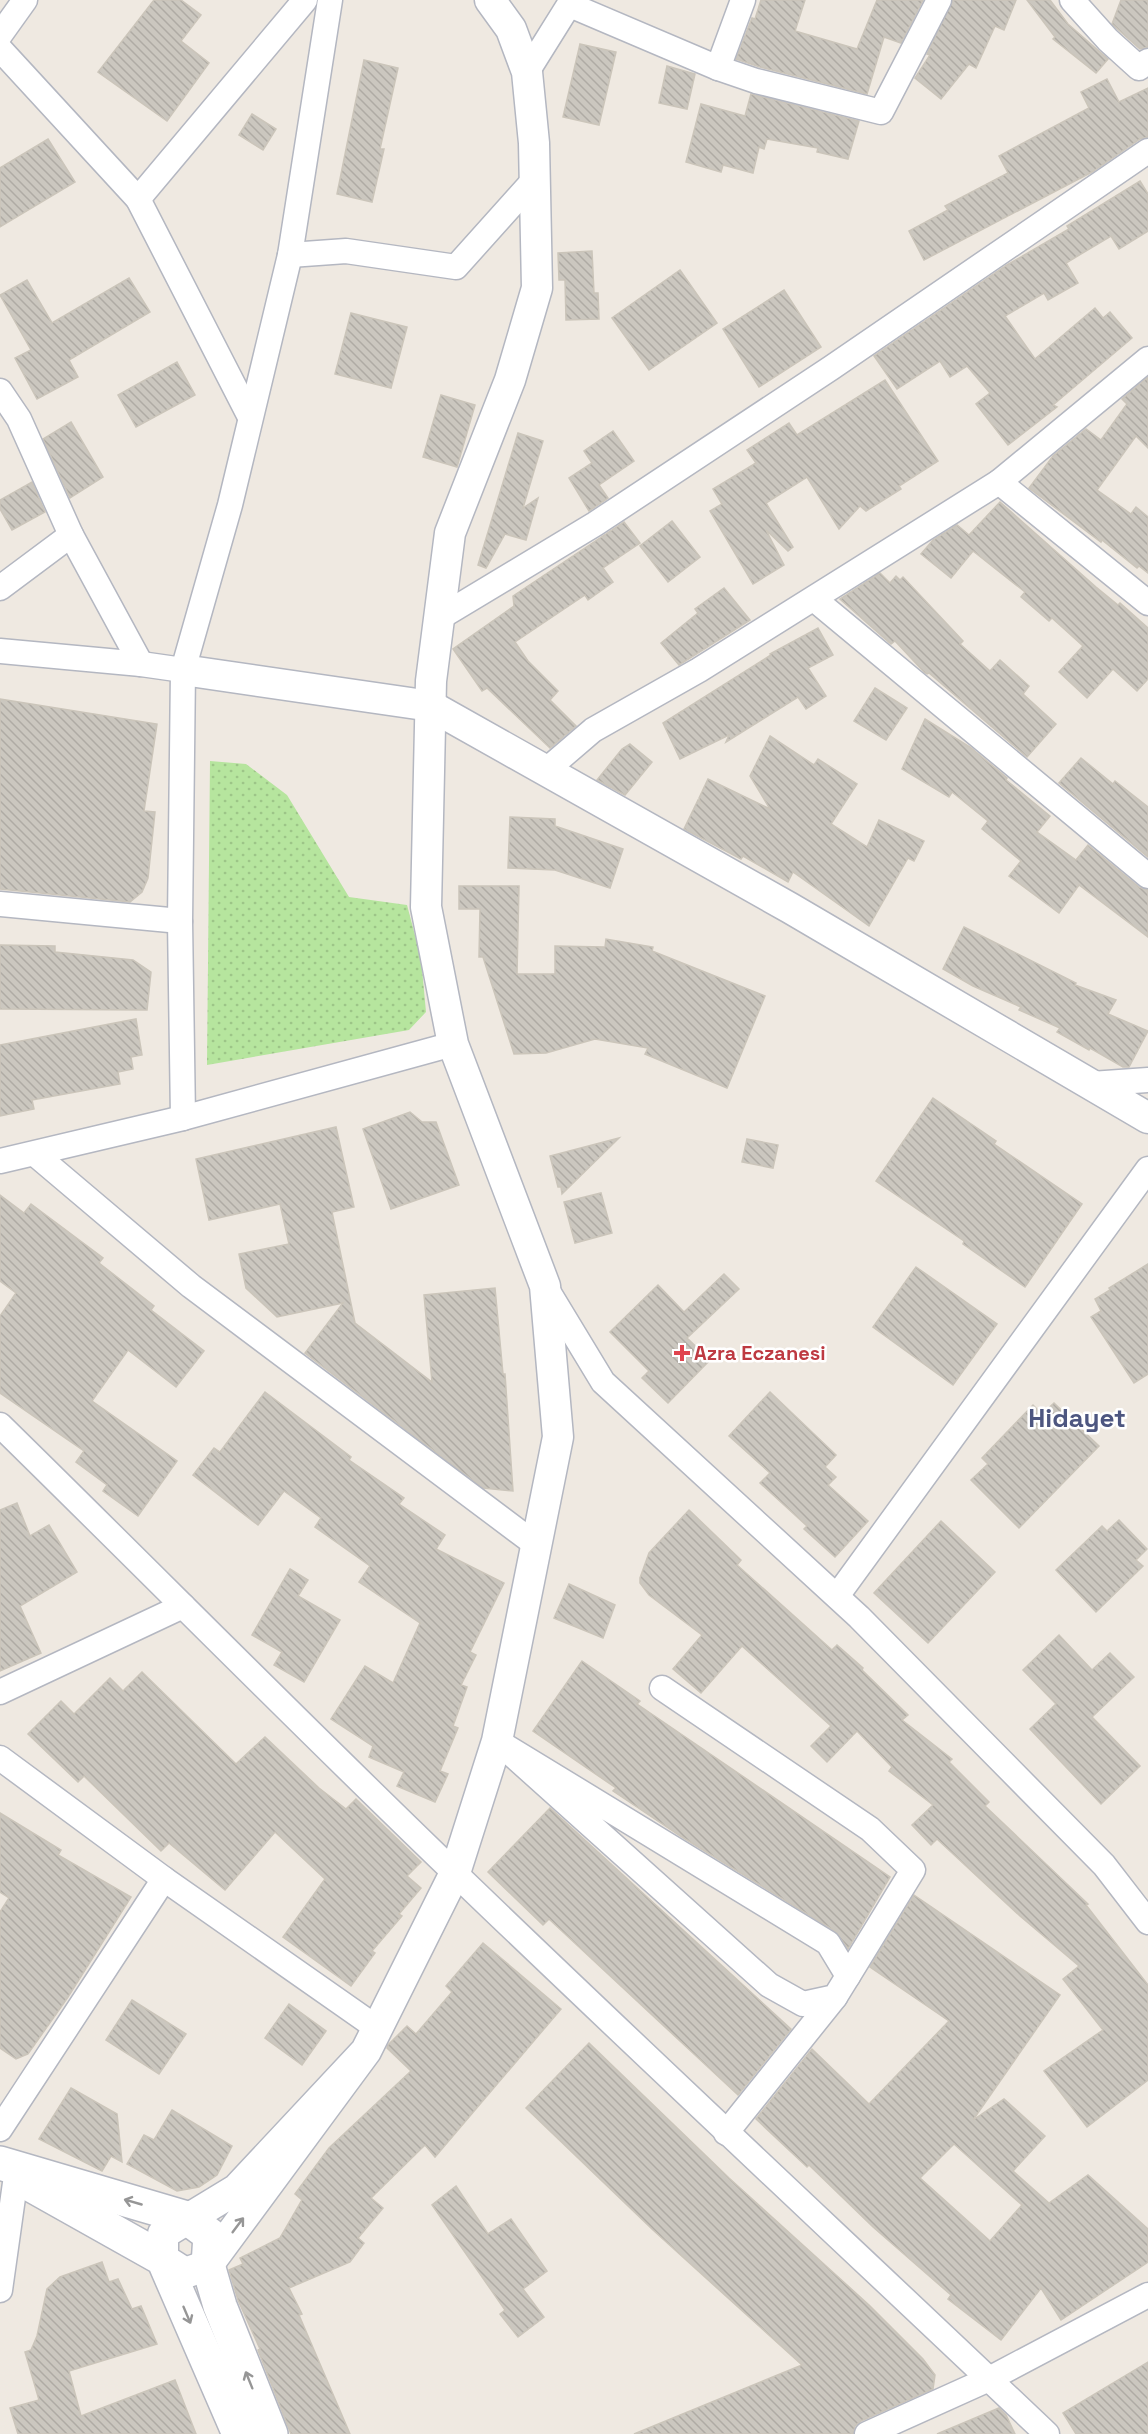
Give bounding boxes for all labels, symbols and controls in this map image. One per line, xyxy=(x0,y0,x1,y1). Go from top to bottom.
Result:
place label: Azra Eczanesi xyxy=(694,1340,826,1366)
marker: Azra Eczanesi xyxy=(675,1346,689,1360)
district label: Hidayet xyxy=(1028,1401,1126,1435)
one-way arrow xyxy=(124,2196,143,2207)
one-way arrow xyxy=(232,2218,245,2234)
one-way arrow xyxy=(182,2305,193,2323)
one-way arrow xyxy=(243,2371,254,2389)

